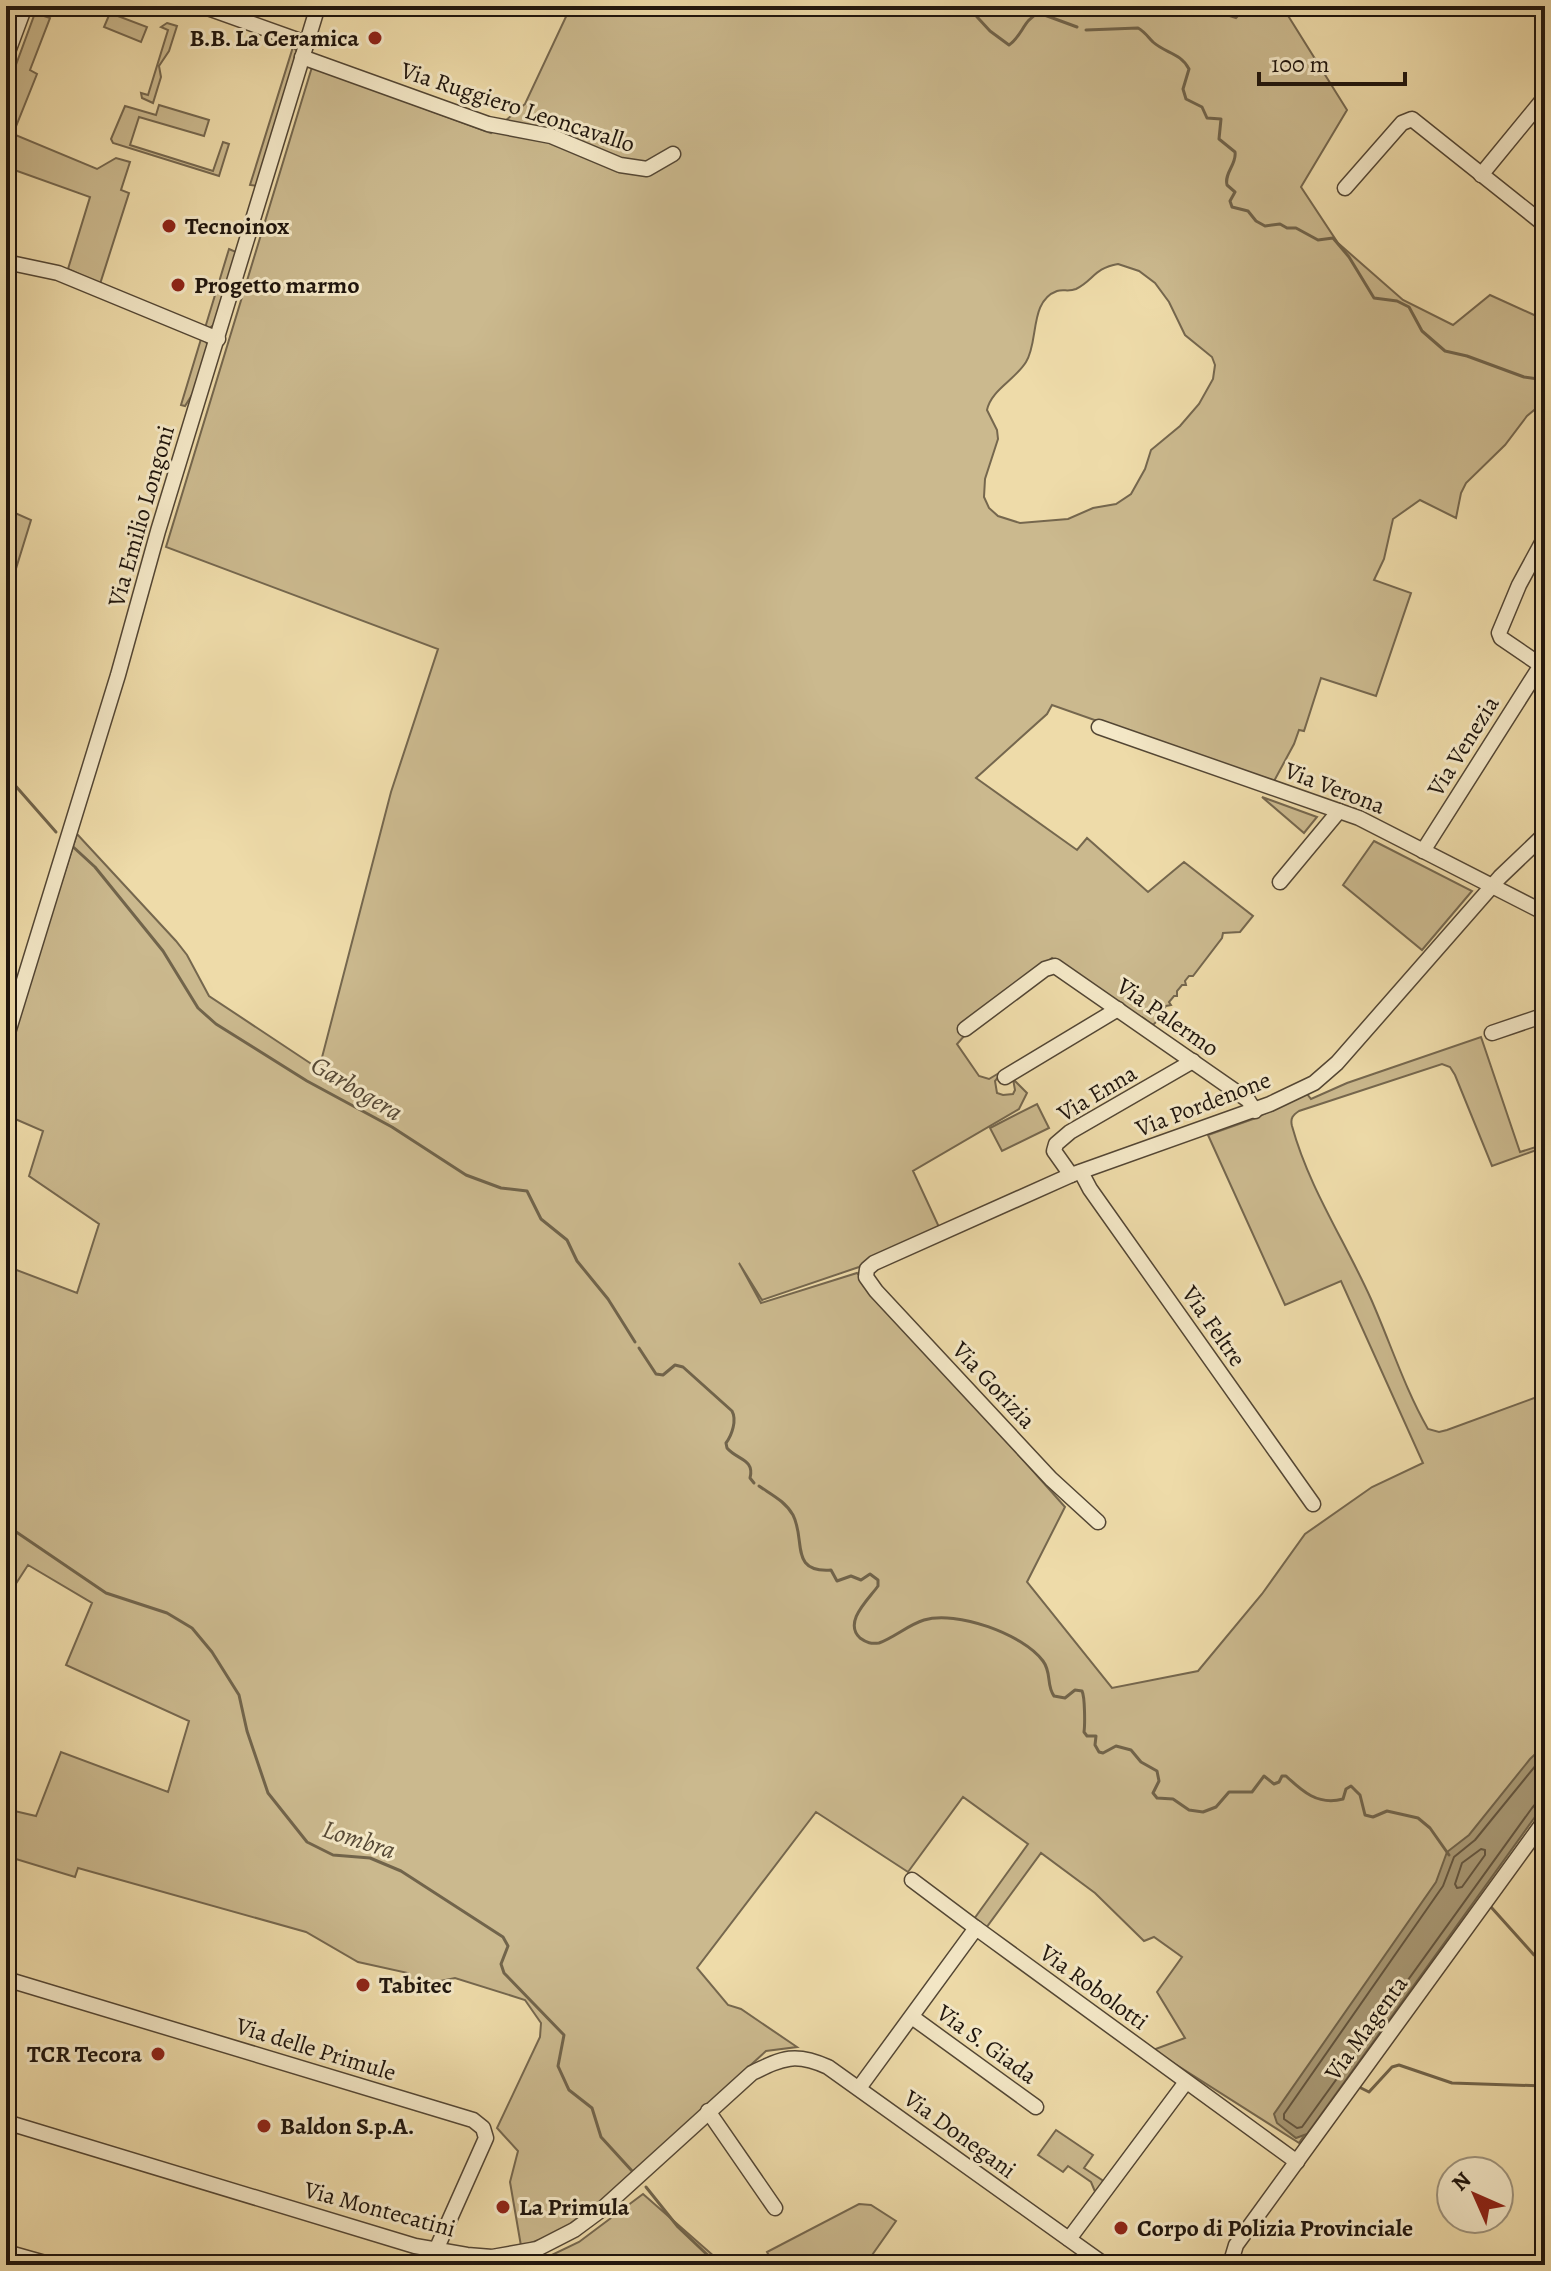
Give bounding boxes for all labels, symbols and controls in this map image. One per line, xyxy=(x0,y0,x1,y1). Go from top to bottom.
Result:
place label: B.B. La Ceramica xyxy=(189,22,359,54)
marker: B.B. La Ceramica xyxy=(366,29,384,47)
scale bar xyxy=(1259,36,1405,86)
text: 100 m xyxy=(1271,48,1330,80)
street label: Via Ruggiero Leoncavallo xyxy=(396,54,639,160)
place label: Tecnoinox xyxy=(185,210,289,242)
marker: Tecnoinox xyxy=(160,217,178,235)
place label: Progetto marmo xyxy=(194,269,360,301)
marker: Progetto marmo xyxy=(169,276,187,294)
street label: Via Emilio Longoni xyxy=(100,422,182,611)
street label: Via Venezia xyxy=(1419,689,1507,803)
street label: Via Verona xyxy=(1279,754,1391,822)
street label: Via Palermo xyxy=(1110,969,1226,1064)
water label: Garbogera xyxy=(304,1047,409,1129)
street label: Via Enna xyxy=(1050,1056,1143,1130)
street label: Via Pordenone xyxy=(1130,1064,1275,1145)
street label: Via Feltre xyxy=(1174,1278,1253,1373)
street label: Via Gorizia xyxy=(945,1334,1043,1436)
water label: Lombra xyxy=(318,1811,400,1868)
street label: Via Robolotti xyxy=(1032,1936,1155,2037)
street label: Via Magenta xyxy=(1316,1968,1415,2088)
place label: Tabitec xyxy=(379,1969,452,2001)
marker: Tabitec xyxy=(354,1976,372,1994)
street label: Via S. Giada xyxy=(930,1996,1044,2092)
street label: Via delle Primule xyxy=(231,2009,400,2089)
place label: TCR Tecora xyxy=(27,2038,142,2070)
marker: TCR Tecora xyxy=(149,2045,167,2063)
street label: Via Donegani xyxy=(897,2082,1023,2186)
place label: Baldon S.p.A. xyxy=(280,2110,414,2142)
marker: Baldon S.p.A. xyxy=(255,2117,273,2135)
north arrow xyxy=(1435,2155,1515,2235)
text: N xyxy=(1445,2165,1478,2198)
street label: Via Montecatini xyxy=(300,2173,459,2245)
place label: La Primula xyxy=(519,2191,630,2223)
marker: La Primula xyxy=(494,2198,512,2216)
place label: Corpo di Polizia Provinciale xyxy=(1137,2212,1413,2244)
marker: Corpo di Polizia Provinciale xyxy=(1112,2219,1130,2237)

